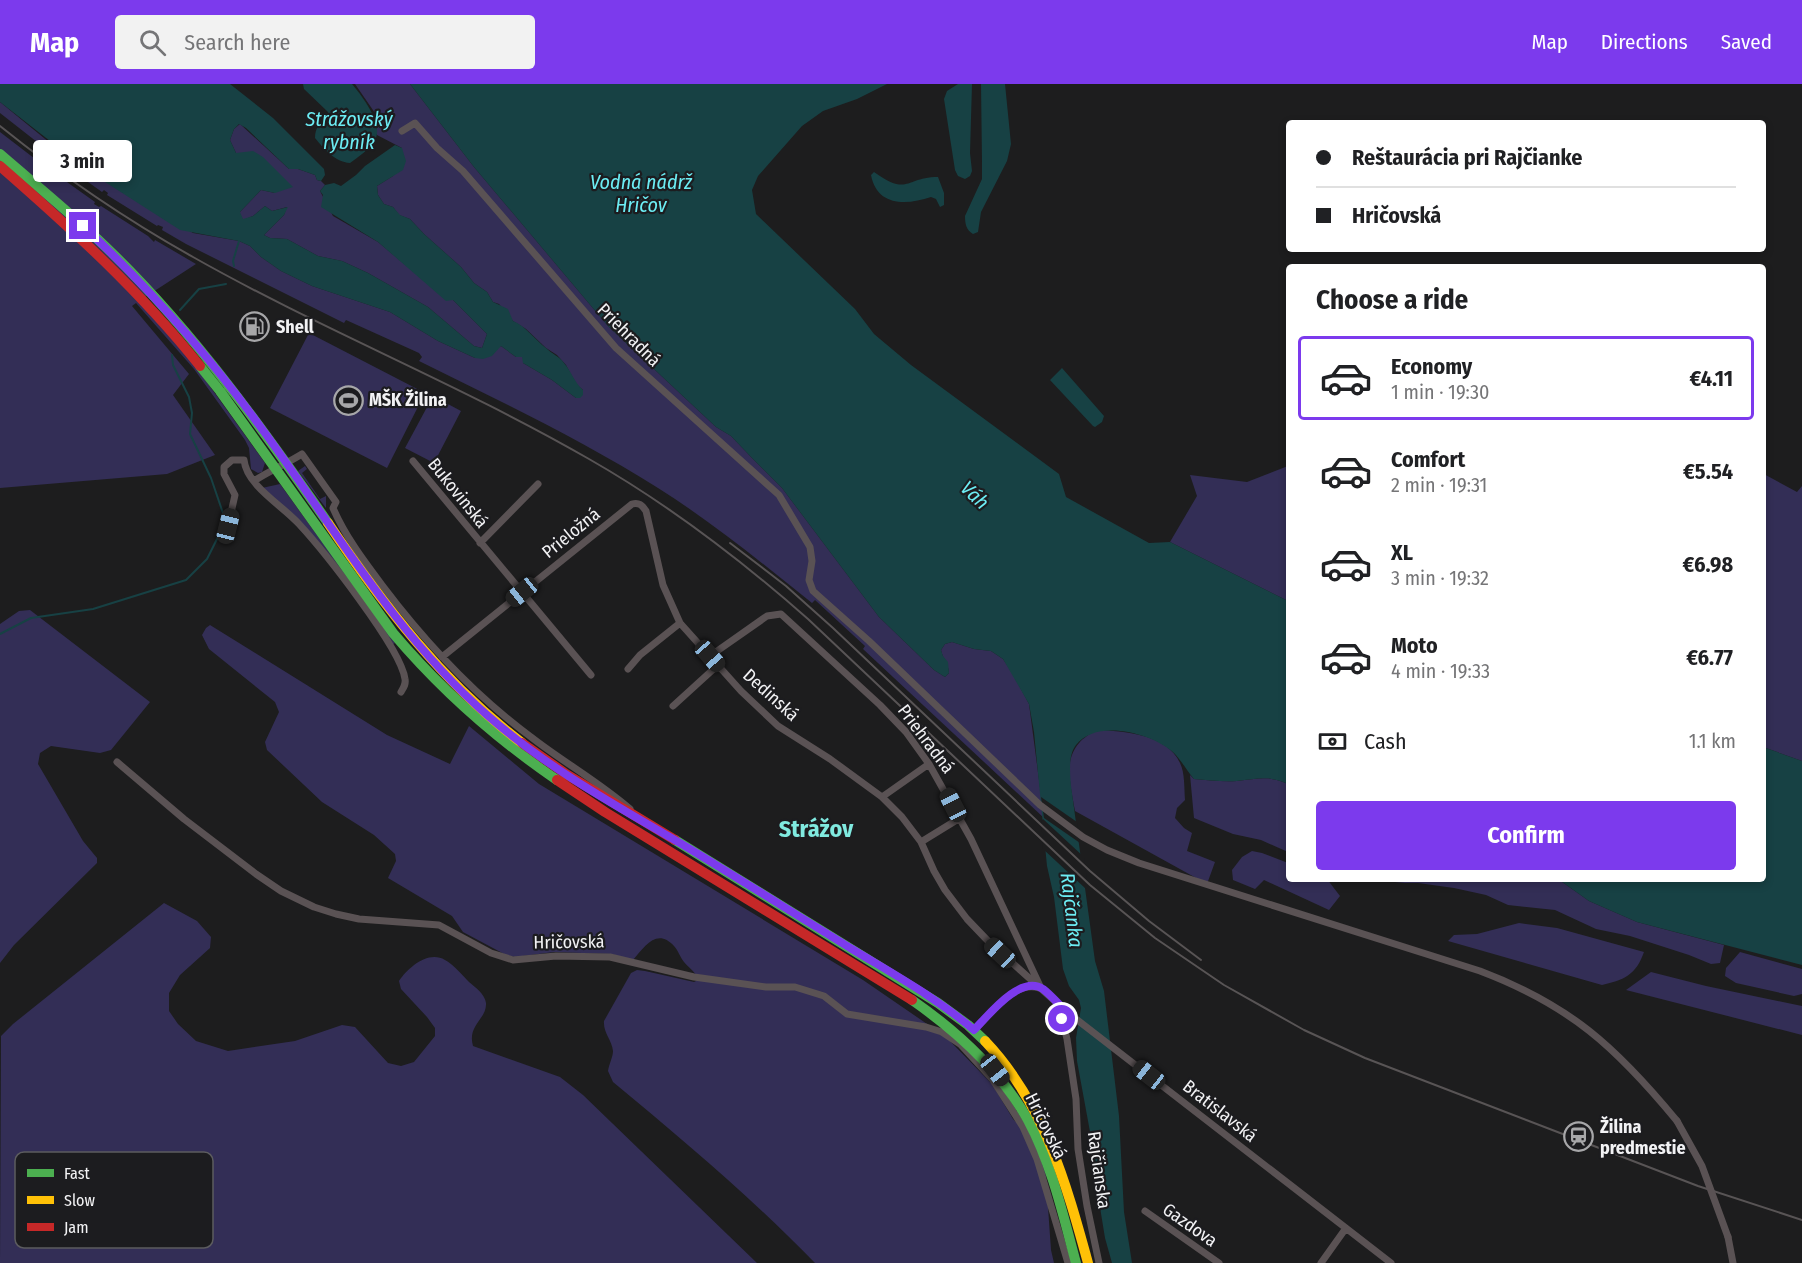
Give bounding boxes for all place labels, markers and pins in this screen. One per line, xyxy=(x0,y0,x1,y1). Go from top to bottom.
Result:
fuel station icon: Shell xyxy=(239,311,271,343)
place label: Shell xyxy=(276,316,314,338)
sports icon: MŠK Žilina xyxy=(332,384,364,416)
place label: MŠK Žilina xyxy=(369,388,447,411)
place label: Žilina predmestie xyxy=(1600,1116,1686,1159)
station icon: Žilina predmestie xyxy=(1563,1121,1595,1153)

